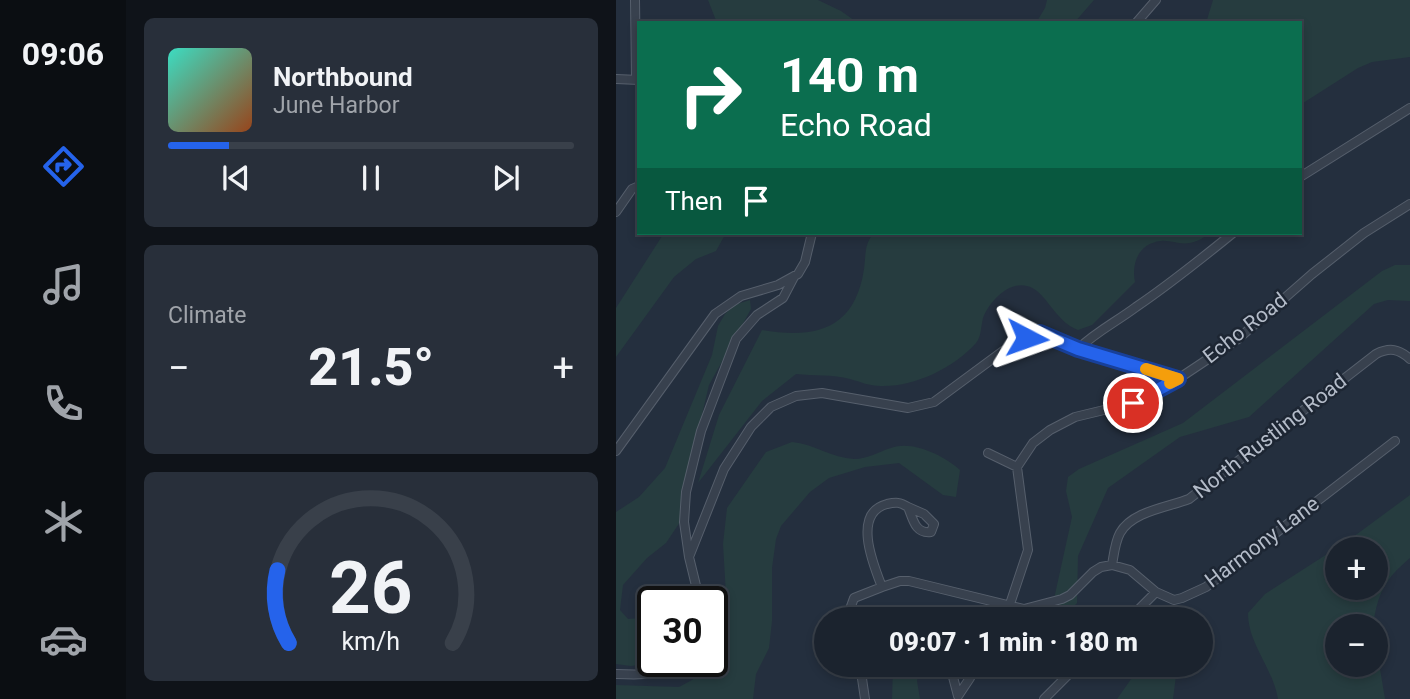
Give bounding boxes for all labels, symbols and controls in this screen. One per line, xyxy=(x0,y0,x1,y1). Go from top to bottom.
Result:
text: 09:06 xyxy=(22,35,104,73)
text: 140 m xyxy=(780,47,919,104)
icon: right xyxy=(665,49,756,140)
text: Northbound xyxy=(273,62,413,92)
text: June Harbor xyxy=(273,92,400,119)
text: Echo Road xyxy=(780,106,932,144)
icon: directions xyxy=(39,142,88,191)
icon: previous xyxy=(217,159,255,197)
icon: pause xyxy=(352,159,390,197)
icon: next xyxy=(487,159,525,197)
icon: arrive xyxy=(737,182,775,220)
text: Then xyxy=(665,186,723,216)
icon: music xyxy=(39,260,88,309)
street label: Echo Road xyxy=(1198,288,1292,368)
position arrow xyxy=(990,301,1064,375)
text: Climate xyxy=(168,302,247,329)
text: 21.5° xyxy=(308,337,434,398)
text: − xyxy=(168,346,190,390)
text: + xyxy=(552,346,574,390)
street label: North Rustling Road xyxy=(1189,369,1351,503)
pin xyxy=(1103,373,1163,433)
icon: phone xyxy=(39,379,88,428)
icon: arrive xyxy=(1114,384,1152,422)
street label: Harmony Lane xyxy=(1200,491,1324,593)
icon: climate xyxy=(39,497,88,546)
map controls xyxy=(1325,537,1388,677)
button: + xyxy=(1325,537,1388,600)
text: 26 xyxy=(329,545,413,631)
speed limit sign: 30 xyxy=(637,586,728,677)
button: − xyxy=(1325,614,1388,677)
icon: car xyxy=(39,615,88,664)
text: km/h xyxy=(342,626,400,655)
text: 09:07 · 1 min · 180 m xyxy=(889,627,1138,657)

